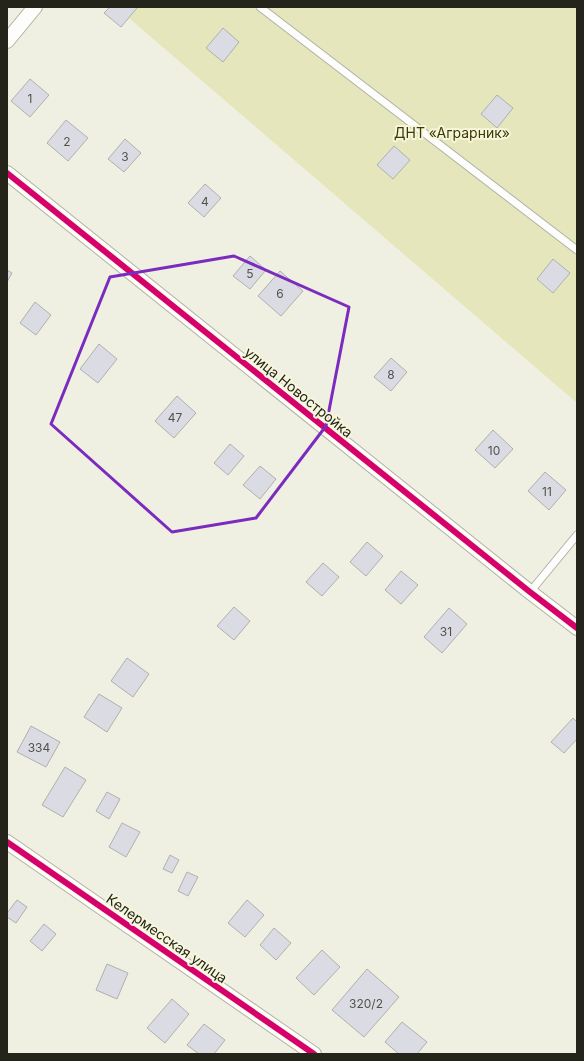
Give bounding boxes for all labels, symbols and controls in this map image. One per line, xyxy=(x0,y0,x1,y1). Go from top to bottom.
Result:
house number: 1 xyxy=(28,91,32,106)
park label: ДНТ «Аграрник» xyxy=(394,124,510,141)
house number: 2 xyxy=(63,134,71,149)
house number: 3 xyxy=(121,149,129,164)
house number: 4 xyxy=(201,194,209,209)
house number: 5 xyxy=(246,266,254,281)
house number: 6 xyxy=(276,286,284,301)
street label: улица Новостройка xyxy=(241,343,357,441)
house number: 8 xyxy=(387,367,395,382)
house number: 47 xyxy=(168,410,182,425)
house number: 10 xyxy=(488,443,500,458)
house number: 11 xyxy=(542,484,552,499)
house number: 31 xyxy=(440,624,452,639)
house number: 334 xyxy=(28,740,51,755)
street label: Келермесская улица xyxy=(103,890,231,986)
house number: 320/2 xyxy=(349,996,383,1011)

